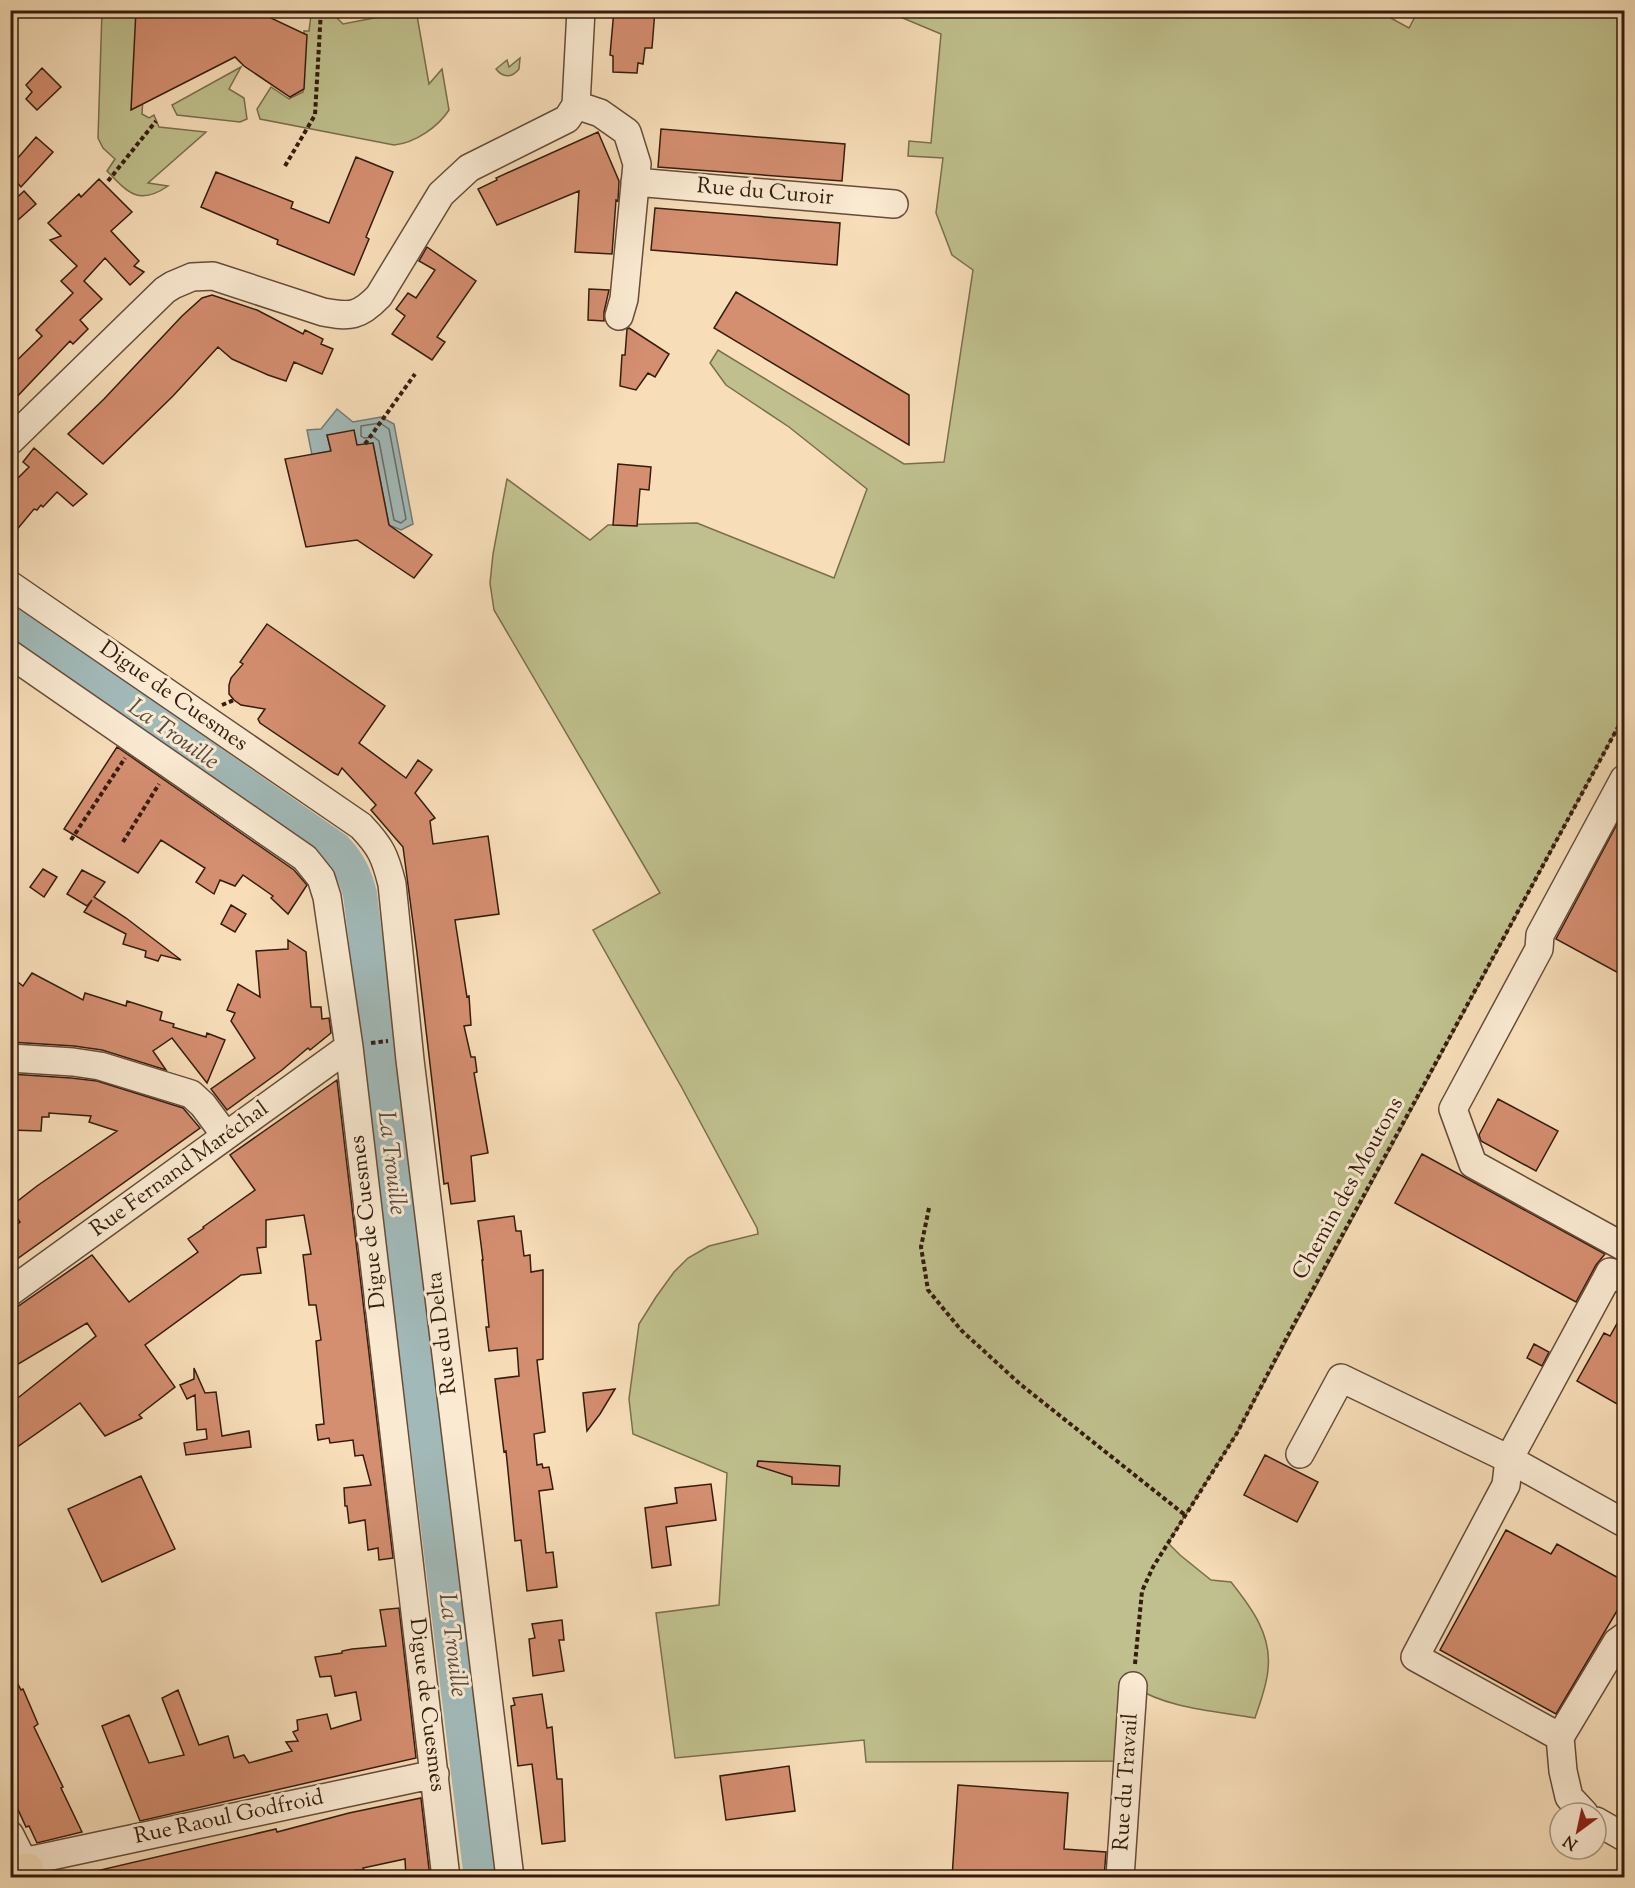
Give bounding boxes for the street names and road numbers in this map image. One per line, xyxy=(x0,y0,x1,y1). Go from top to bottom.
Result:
street label: Rue du Curoir xyxy=(695,171,835,215)
street label: Digue de Cuesmes xyxy=(92,634,254,760)
street label: Chemin des Moutons xyxy=(1285,1092,1413,1286)
street label: Rue Fernand Maréchal xyxy=(84,1094,276,1246)
street label: Digue de Cuesmes xyxy=(342,1133,396,1311)
street label: Rue du Delta xyxy=(420,1270,466,1396)
street label: Digue de Cuesmes xyxy=(399,1616,453,1794)
street label: Rue du Travail xyxy=(1106,1712,1148,1852)
street label: Rue Raoul Godfroid xyxy=(131,1782,327,1854)

